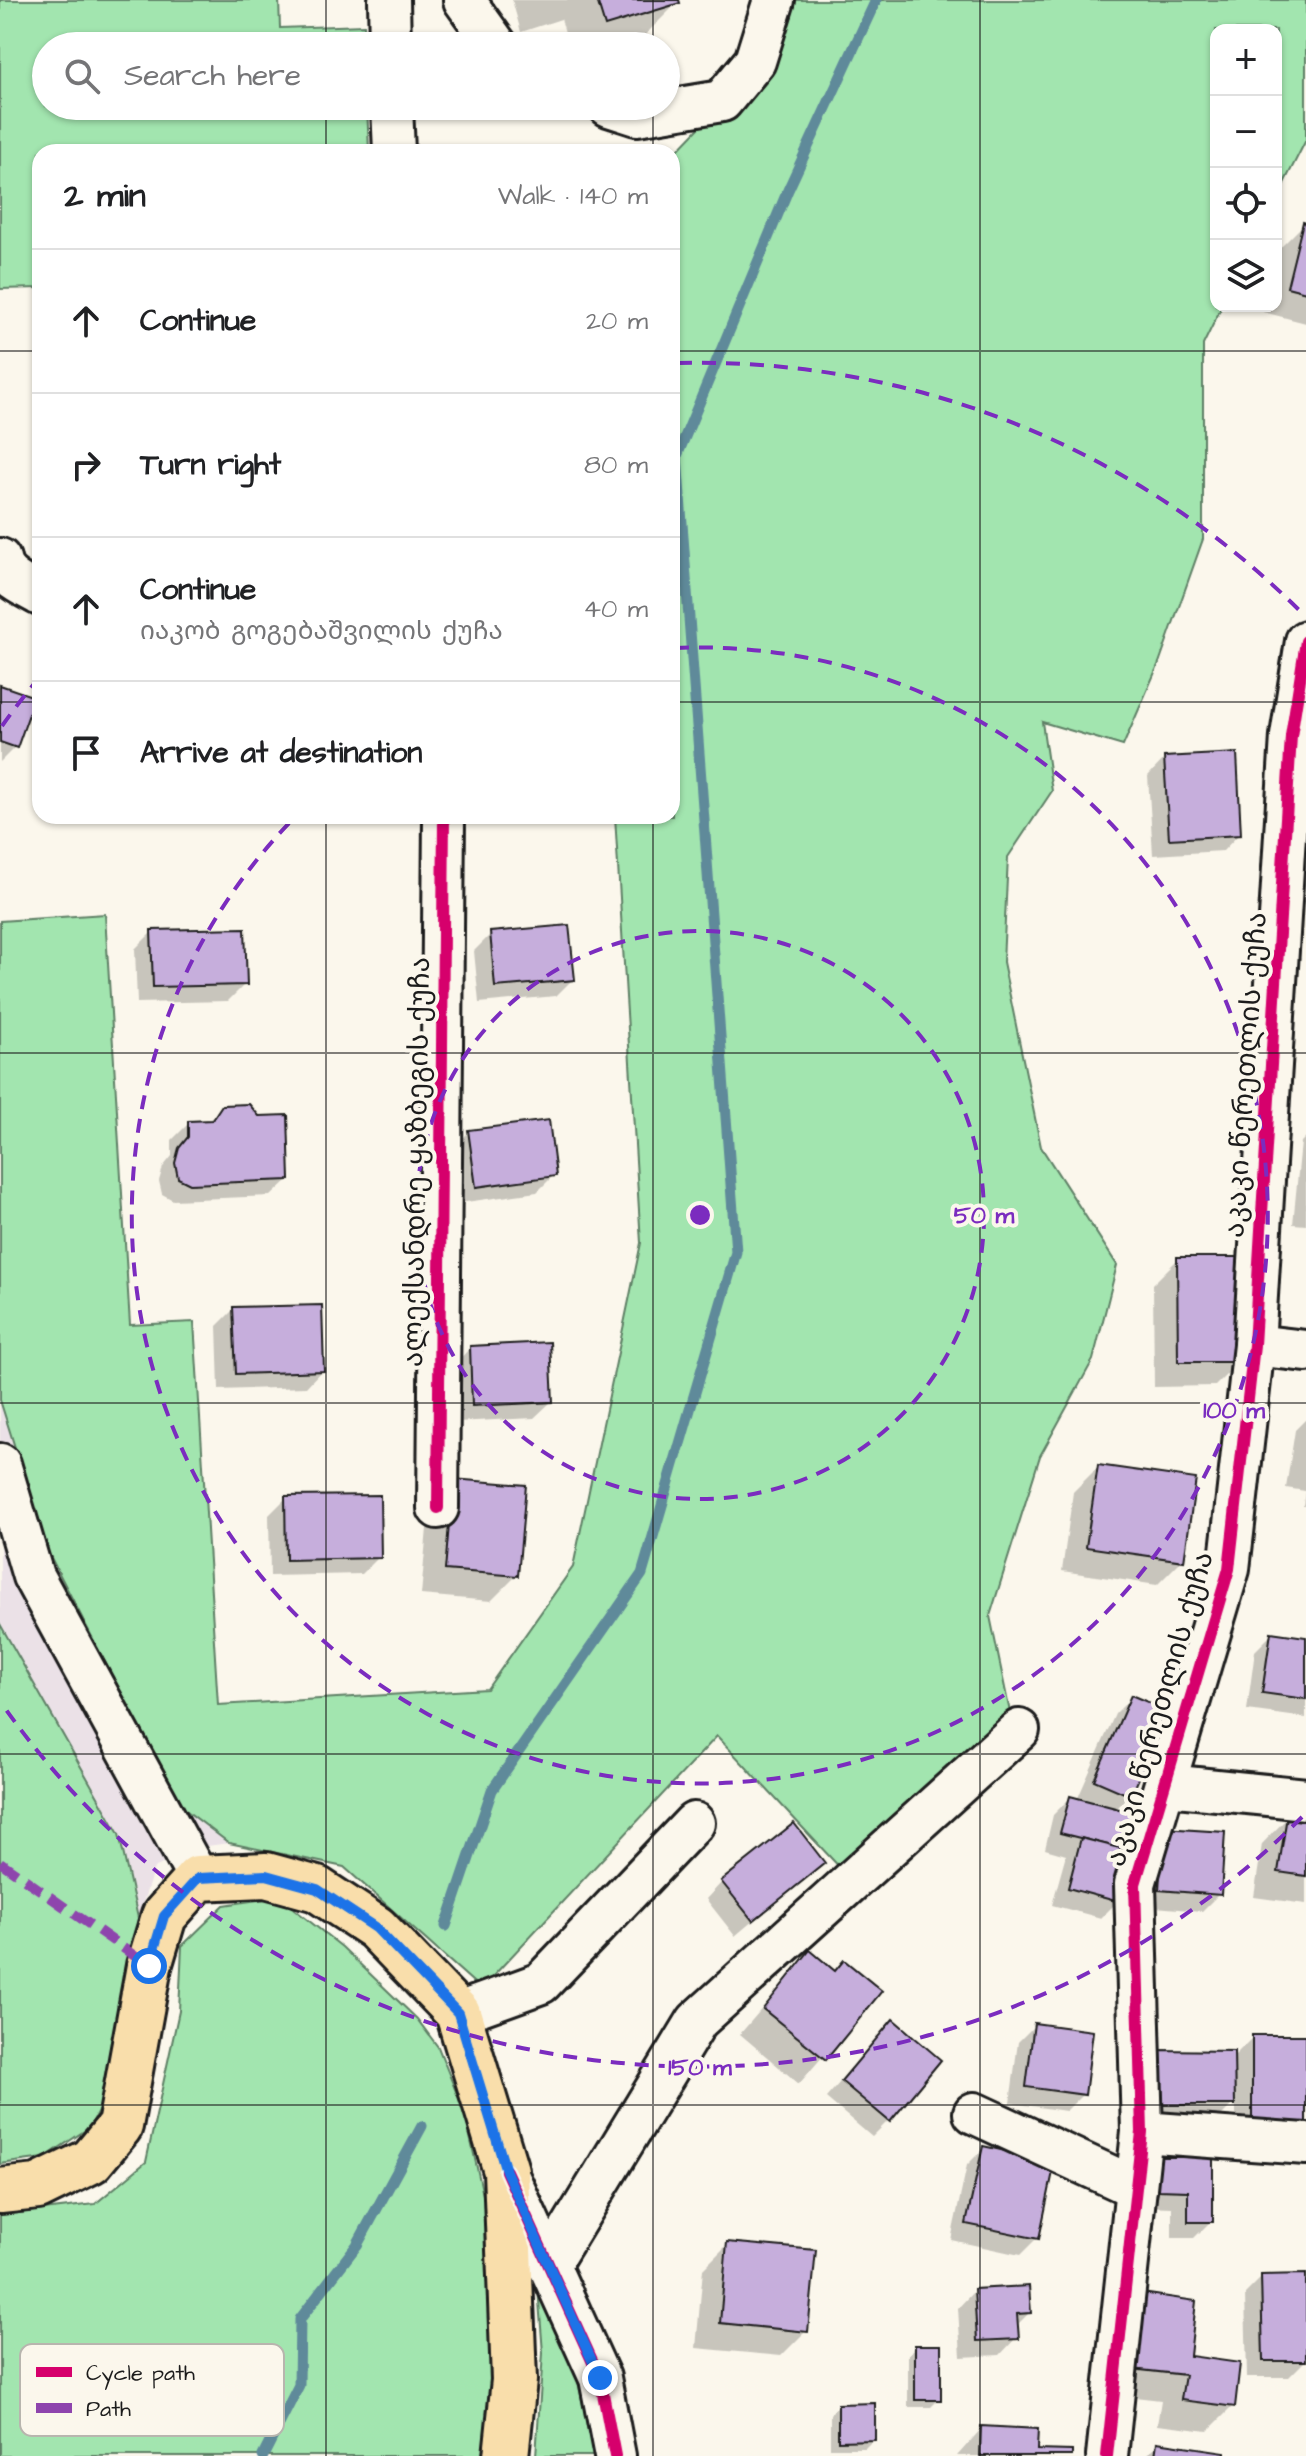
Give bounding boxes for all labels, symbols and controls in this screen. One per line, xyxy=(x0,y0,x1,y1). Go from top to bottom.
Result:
map controls xyxy=(1210,24,1282,312)
button: + xyxy=(1210,24,1282,96)
search box xyxy=(32,32,680,120)
icon: search xyxy=(60,54,104,98)
text: Search here xyxy=(124,55,301,97)
button: − xyxy=(1210,96,1282,168)
button: locate xyxy=(1210,168,1282,240)
text: 2 min xyxy=(64,172,146,220)
text: Walk · 140 m xyxy=(498,178,648,214)
button: layers xyxy=(1210,240,1282,312)
icon: ahead xyxy=(64,299,108,343)
text: Continue xyxy=(140,300,256,342)
text: 20 m xyxy=(586,303,648,339)
icon: right xyxy=(64,443,108,487)
text: Turn right xyxy=(140,444,281,486)
text: 80 m xyxy=(584,447,648,483)
text: Continue xyxy=(140,569,256,611)
icon: ahead xyxy=(64,587,108,631)
text: 40 m xyxy=(583,591,648,627)
text: იაკობ გოგებაშვილის ქუჩა xyxy=(140,613,503,649)
icon: arrive xyxy=(64,731,108,775)
text: Arrive at destination xyxy=(140,732,422,774)
street label: აკაკი წერეთლის ქუჩა xyxy=(1215,911,1277,1239)
street label: ალექსანდრე ყაზბეგის ქუჩა xyxy=(394,957,440,1367)
text: 50 m xyxy=(954,1199,1015,1233)
centre of rings xyxy=(686,1201,714,1229)
text: 100 m xyxy=(1203,1394,1265,1428)
street label: აკაკი წერეთლის ქუჩა xyxy=(1096,1547,1224,1871)
route start xyxy=(131,1948,167,1984)
text: 150 m xyxy=(668,2051,732,2085)
legend xyxy=(20,2344,284,2436)
text: Cycle path xyxy=(86,2358,195,2390)
route end xyxy=(582,2360,618,2396)
text: Path xyxy=(86,2394,131,2425)

